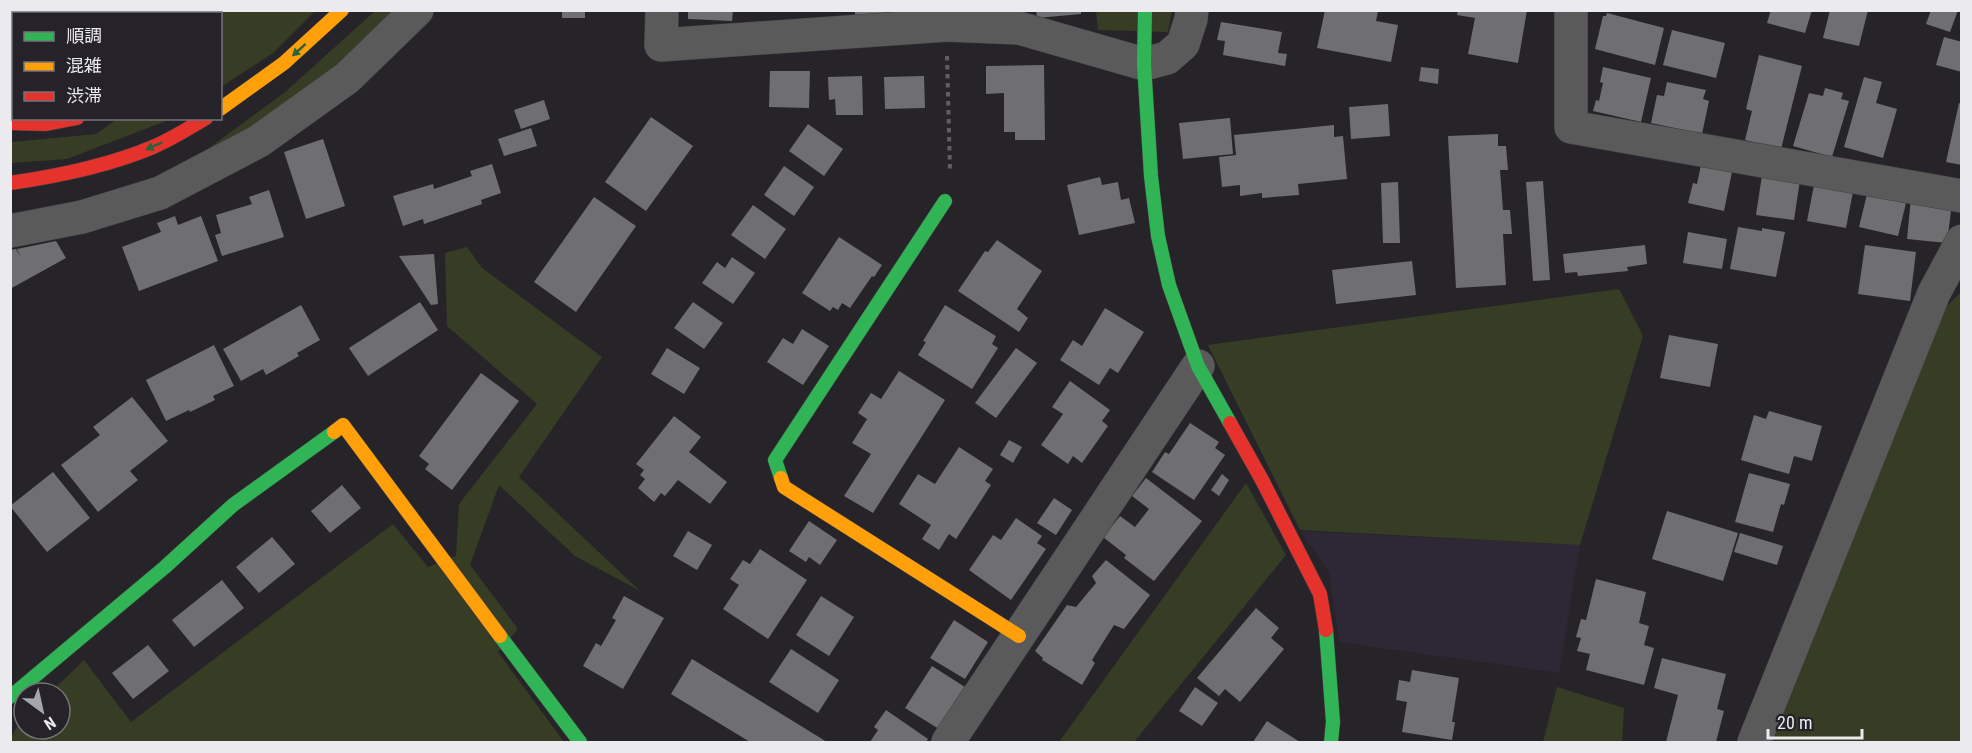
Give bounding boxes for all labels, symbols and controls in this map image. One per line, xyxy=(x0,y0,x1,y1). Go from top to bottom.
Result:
legend xyxy=(12,12,222,120)
text: 順調 xyxy=(66,25,102,46)
one-way arrow xyxy=(292,44,307,57)
text: 混雑 xyxy=(66,55,102,76)
text: 渋滞 xyxy=(66,85,102,106)
one-way arrow xyxy=(145,141,163,151)
north arrow xyxy=(12,681,72,741)
scale bar xyxy=(1768,702,1862,740)
text: 20 m xyxy=(1777,712,1812,733)
text: N xyxy=(41,713,59,734)

